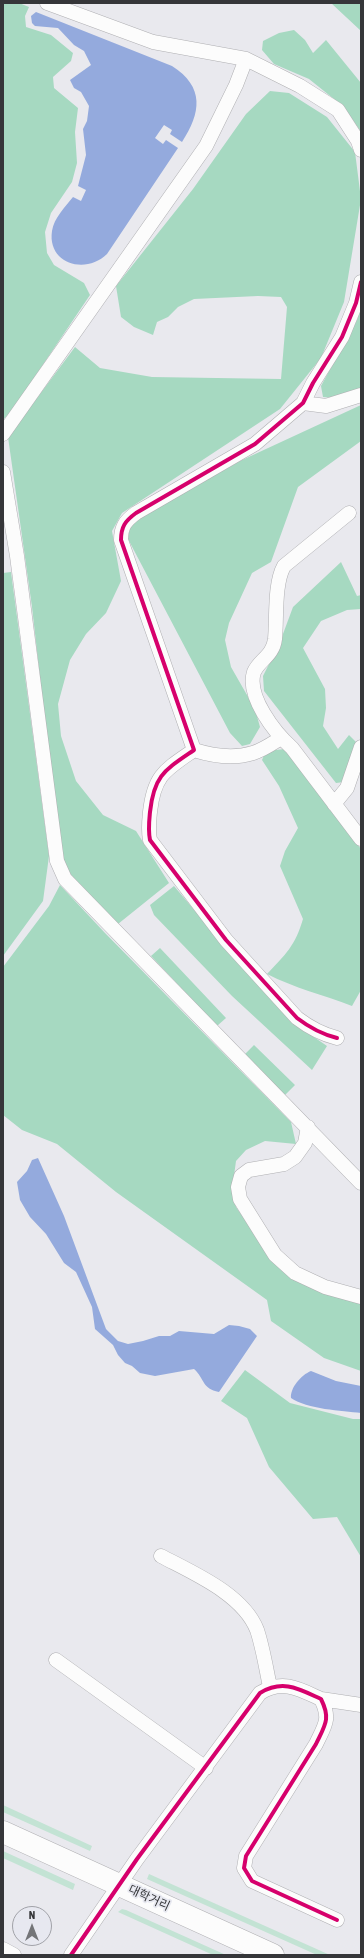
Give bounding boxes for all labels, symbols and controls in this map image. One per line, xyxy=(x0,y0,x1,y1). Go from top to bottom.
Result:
street label: 대학거리 xyxy=(126,1882,172,1914)
north arrow xyxy=(12,1906,52,1946)
text: N xyxy=(29,1909,35,1921)

